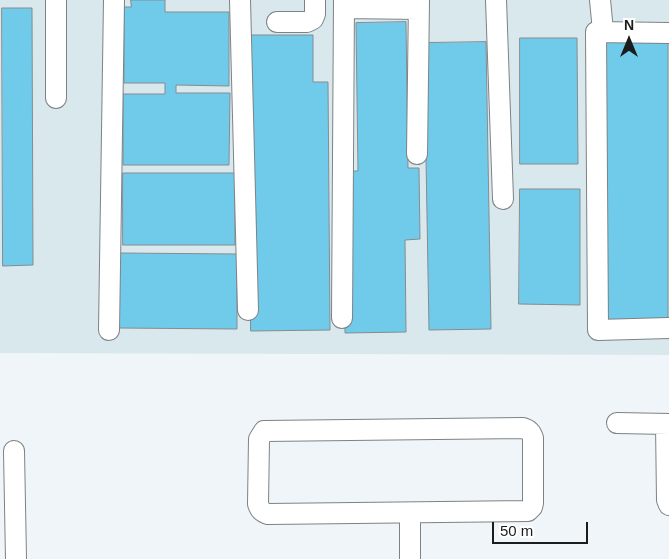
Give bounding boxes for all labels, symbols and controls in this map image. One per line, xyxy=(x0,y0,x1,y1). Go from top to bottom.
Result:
north arrow xyxy=(604,15,654,65)
text: N xyxy=(624,17,634,33)
scale bar xyxy=(494,512,590,544)
text: 50 m xyxy=(500,522,533,539)

